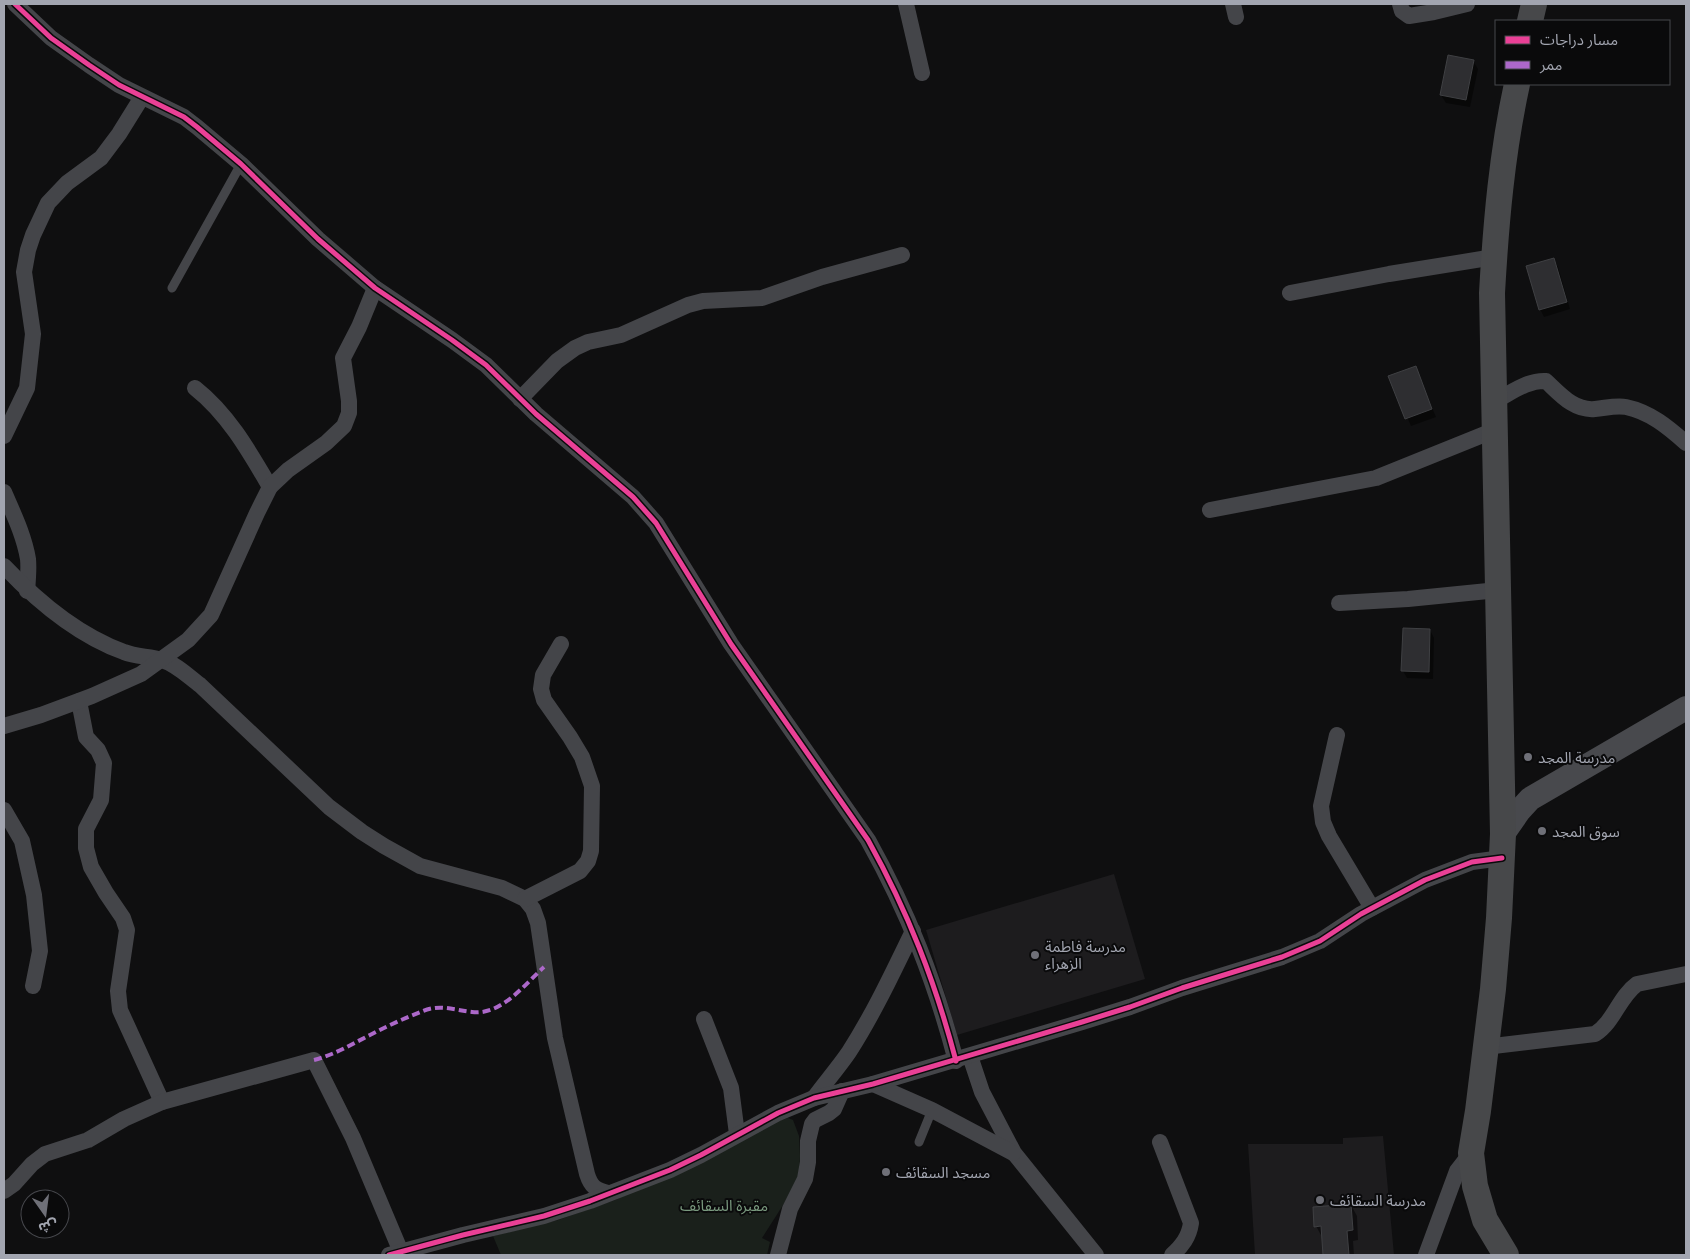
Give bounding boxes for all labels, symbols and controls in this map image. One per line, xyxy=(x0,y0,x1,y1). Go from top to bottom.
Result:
legend xyxy=(1495,20,1670,85)
text: مسار دراجات xyxy=(1540,31,1618,49)
text: ممر xyxy=(1539,56,1563,74)
place label: مدرسة المجد xyxy=(1538,749,1615,767)
marker: مدرسة المجد xyxy=(1522,751,1534,763)
place label: سوق المجد xyxy=(1552,823,1620,841)
marker: سوق المجد xyxy=(1536,825,1548,837)
place label: مدرسة فاطمة الزهراء xyxy=(1045,938,1126,973)
marker: مدرسة فاطمة الزهراء xyxy=(1029,949,1041,961)
place label: مسجد السقائف xyxy=(896,1164,990,1181)
marker: مسجد السقائف xyxy=(880,1166,892,1178)
north arrow xyxy=(20,1189,70,1239)
place label: مدرسة السقائف xyxy=(1330,1192,1426,1210)
marker: مدرسة السقائف xyxy=(1314,1194,1326,1206)
park label: مقبرة السقائف xyxy=(680,1197,768,1215)
text: ش xyxy=(37,1217,59,1237)

